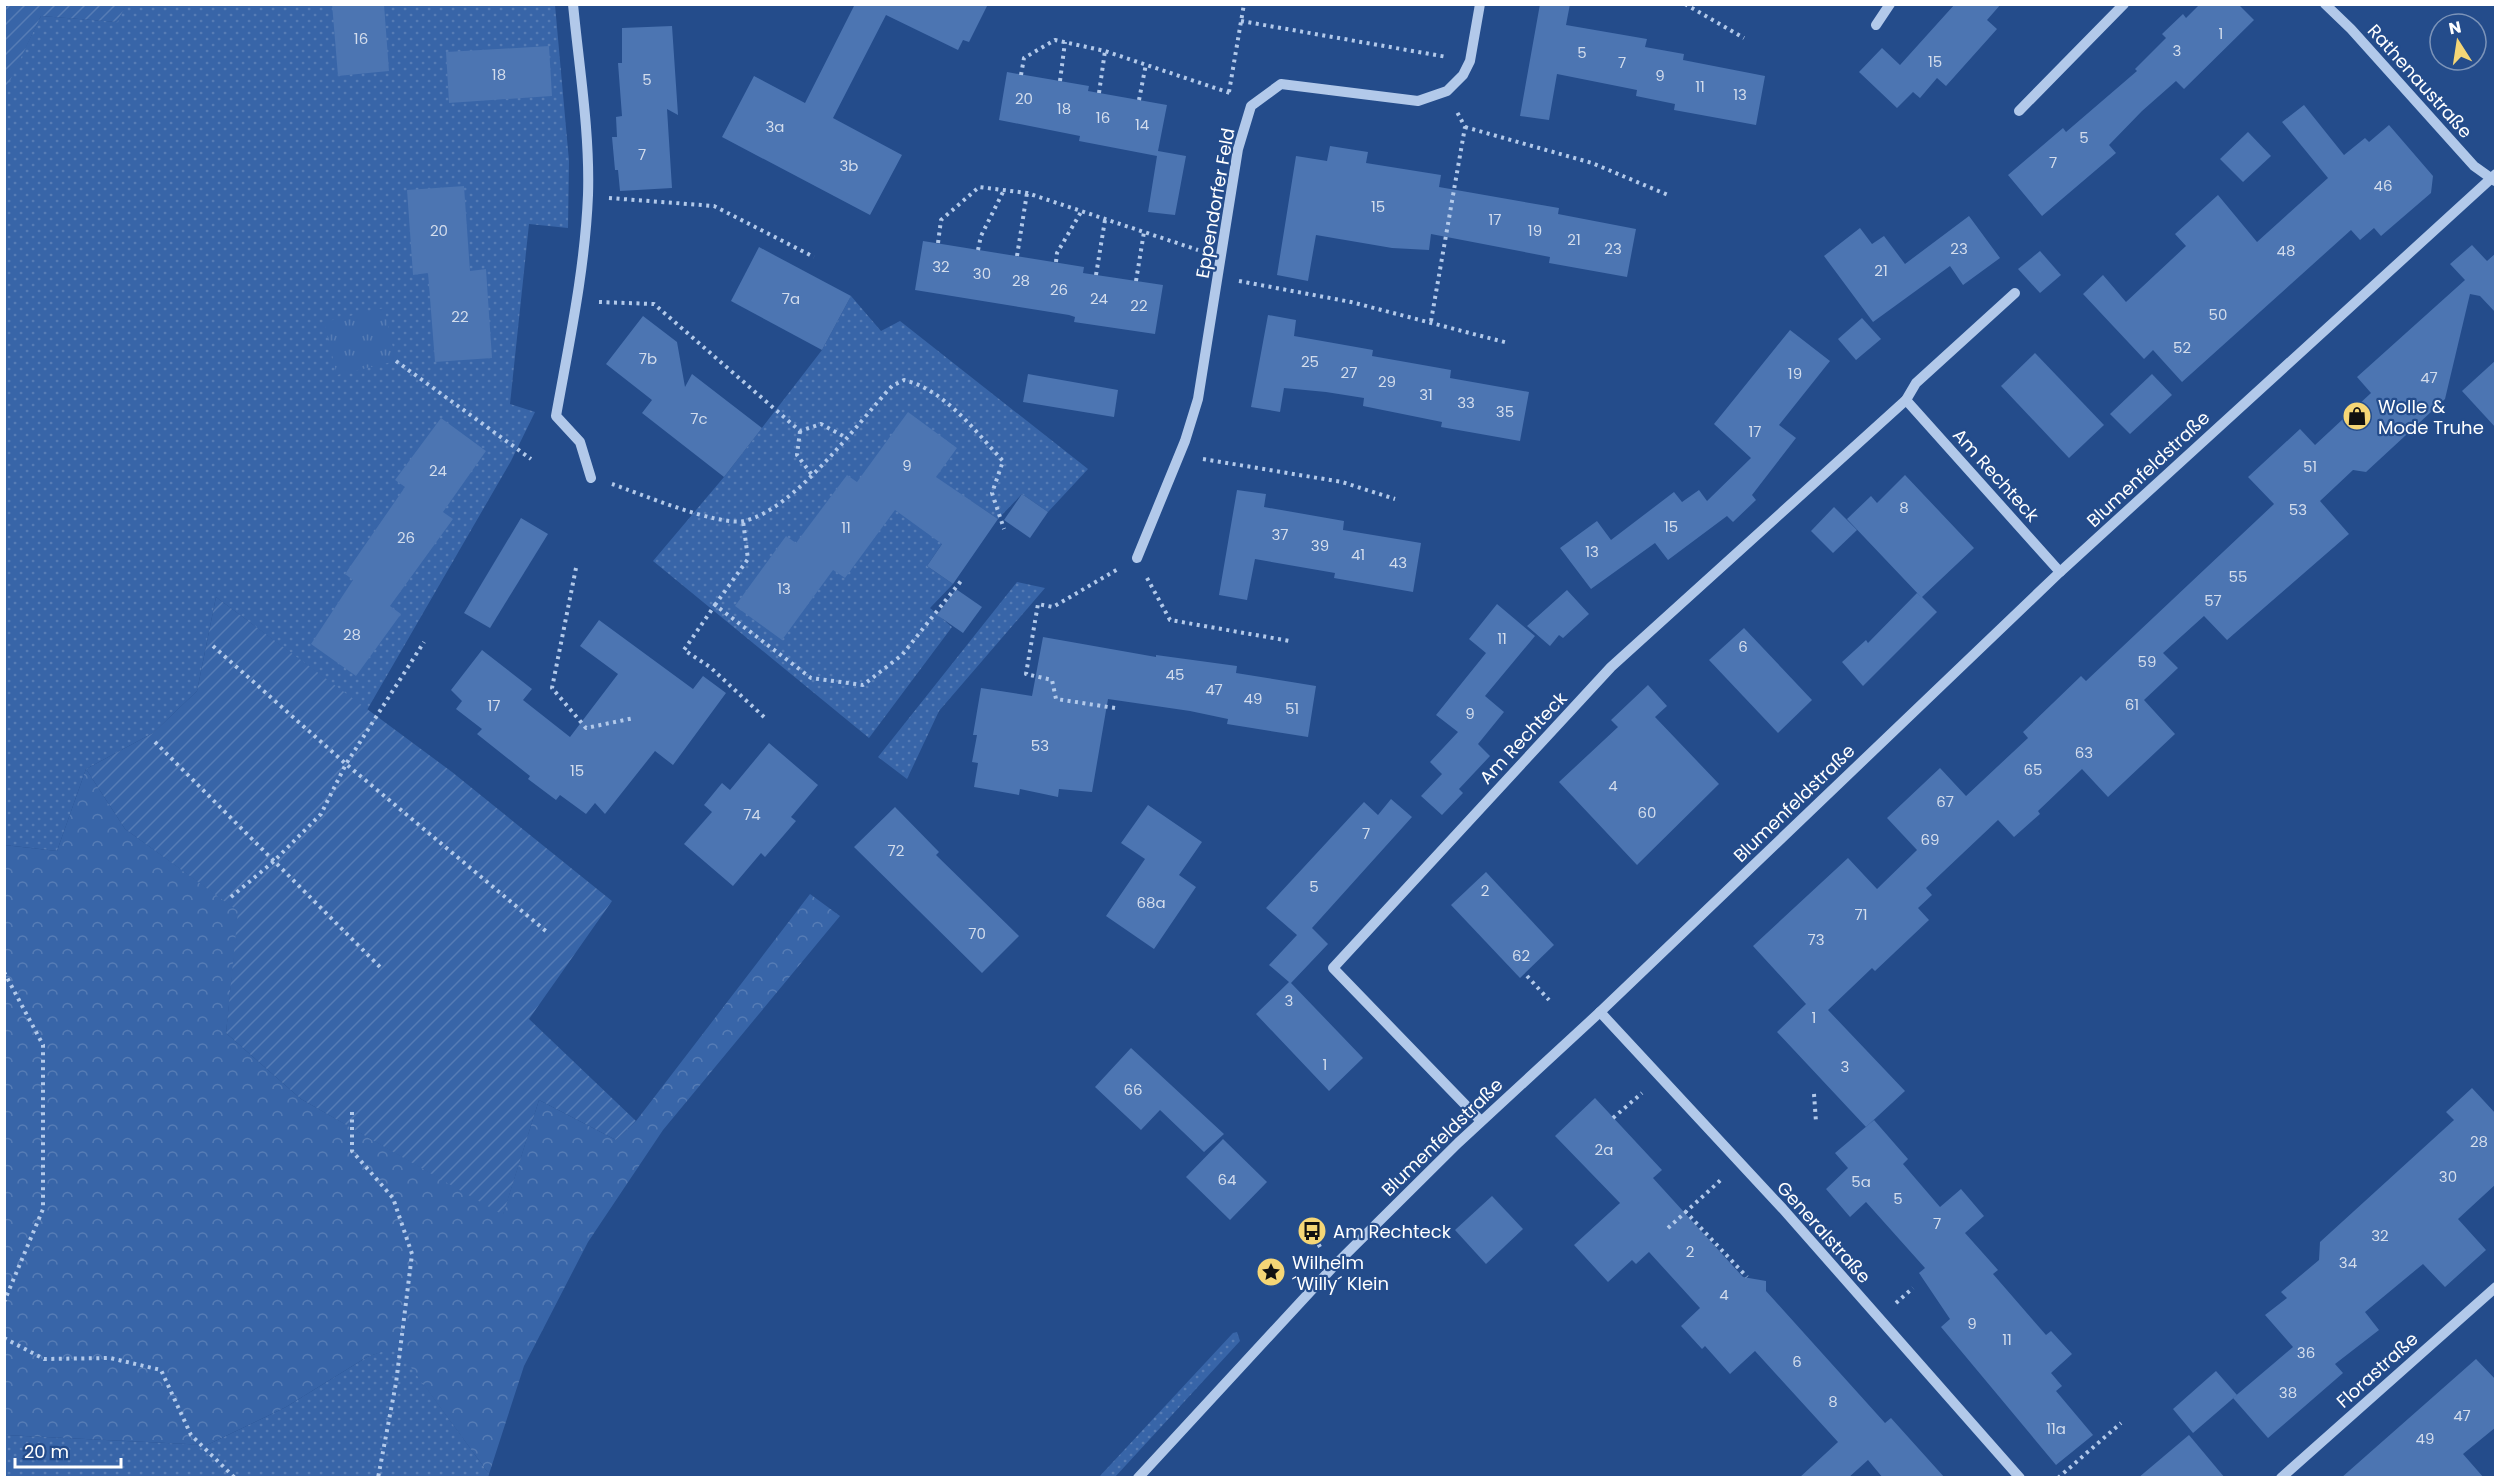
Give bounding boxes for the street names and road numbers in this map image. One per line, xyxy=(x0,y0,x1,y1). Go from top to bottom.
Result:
street label: Rathenaustraße xyxy=(2362,18,2478,144)
street label: Eppendorfer Feld xyxy=(1189,126,1241,280)
street label: Blumenfeldstraße xyxy=(2081,405,2215,533)
street label: Am Rechteck xyxy=(1947,423,2045,528)
street label: Am Rechteck xyxy=(1474,686,1573,790)
street label: Blumenfeldstraße xyxy=(1728,738,1860,868)
street label: Blumenfeldstraße xyxy=(1376,1072,1508,1202)
street label: Generalstraße xyxy=(1771,1176,1877,1288)
street label: Florastraße xyxy=(2331,1327,2423,1413)

